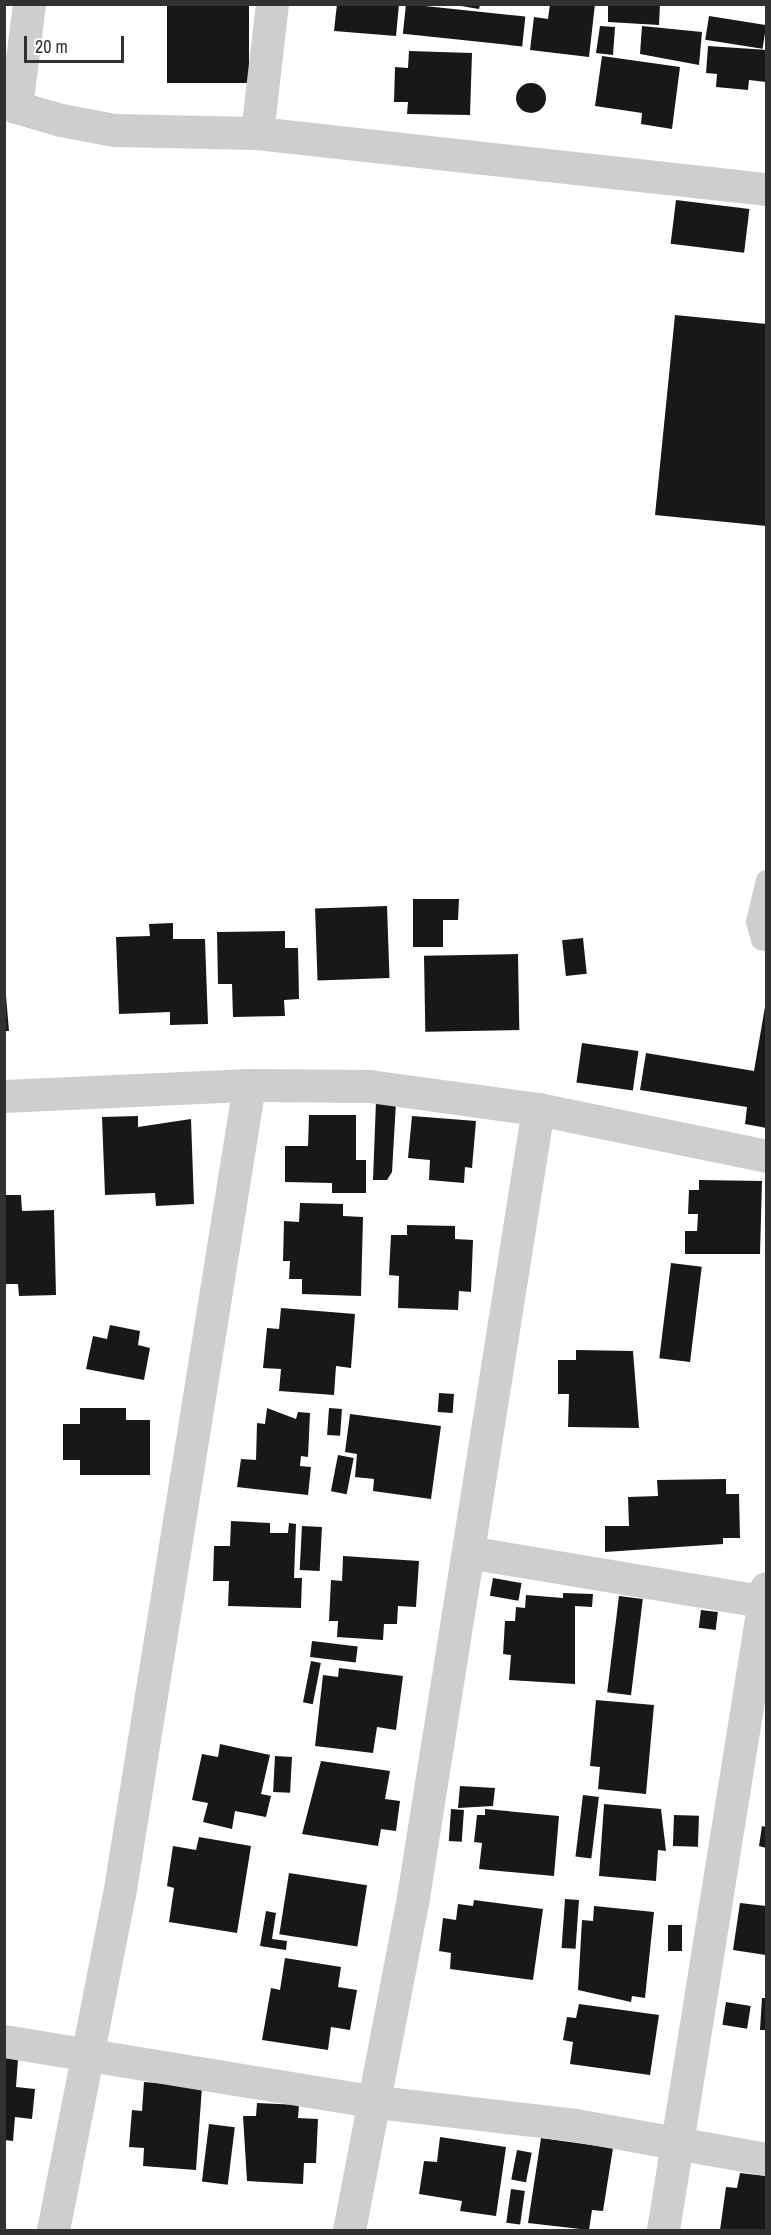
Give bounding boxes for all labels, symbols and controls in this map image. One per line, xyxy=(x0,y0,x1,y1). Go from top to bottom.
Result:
scale bar xyxy=(27,24,128,62)
text: 20 m xyxy=(35,34,68,59)

